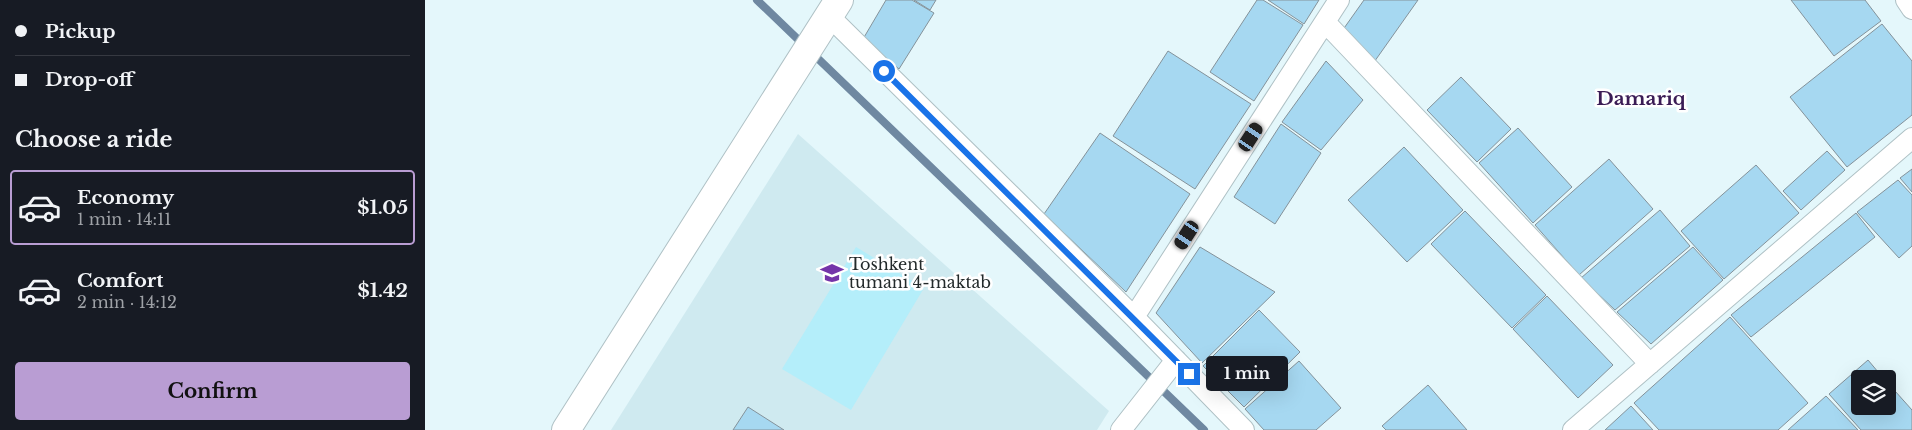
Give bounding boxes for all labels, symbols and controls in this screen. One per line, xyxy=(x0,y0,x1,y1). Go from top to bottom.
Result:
text: Pickup xyxy=(45,20,116,43)
route start xyxy=(873,60,895,82)
text: Drop-off xyxy=(45,68,134,91)
district label: Damariq xyxy=(1596,87,1687,110)
car xyxy=(1236,120,1265,154)
text: Choose a ride xyxy=(15,126,172,153)
icon: car xyxy=(17,185,62,230)
text: Economy xyxy=(77,186,174,209)
text: $1.05 xyxy=(357,196,408,219)
text: 1 min · 14:11 xyxy=(77,209,171,229)
car xyxy=(1172,218,1201,252)
place label: Toshkent tumani 4-maktab xyxy=(849,254,991,292)
school or university icon: Toshkent tumani 4-maktab xyxy=(819,260,845,286)
icon: car xyxy=(17,268,62,313)
text: Comfort xyxy=(77,269,164,292)
text: $1.42 xyxy=(358,279,408,302)
text: 2 min · 14:12 xyxy=(77,292,177,312)
callout: 1 min xyxy=(1207,356,1289,392)
button: Confirm xyxy=(15,362,410,420)
route end xyxy=(1178,363,1200,385)
text: 1 min xyxy=(1224,363,1270,383)
map controls xyxy=(1851,370,1896,415)
button: layers xyxy=(1851,370,1896,415)

